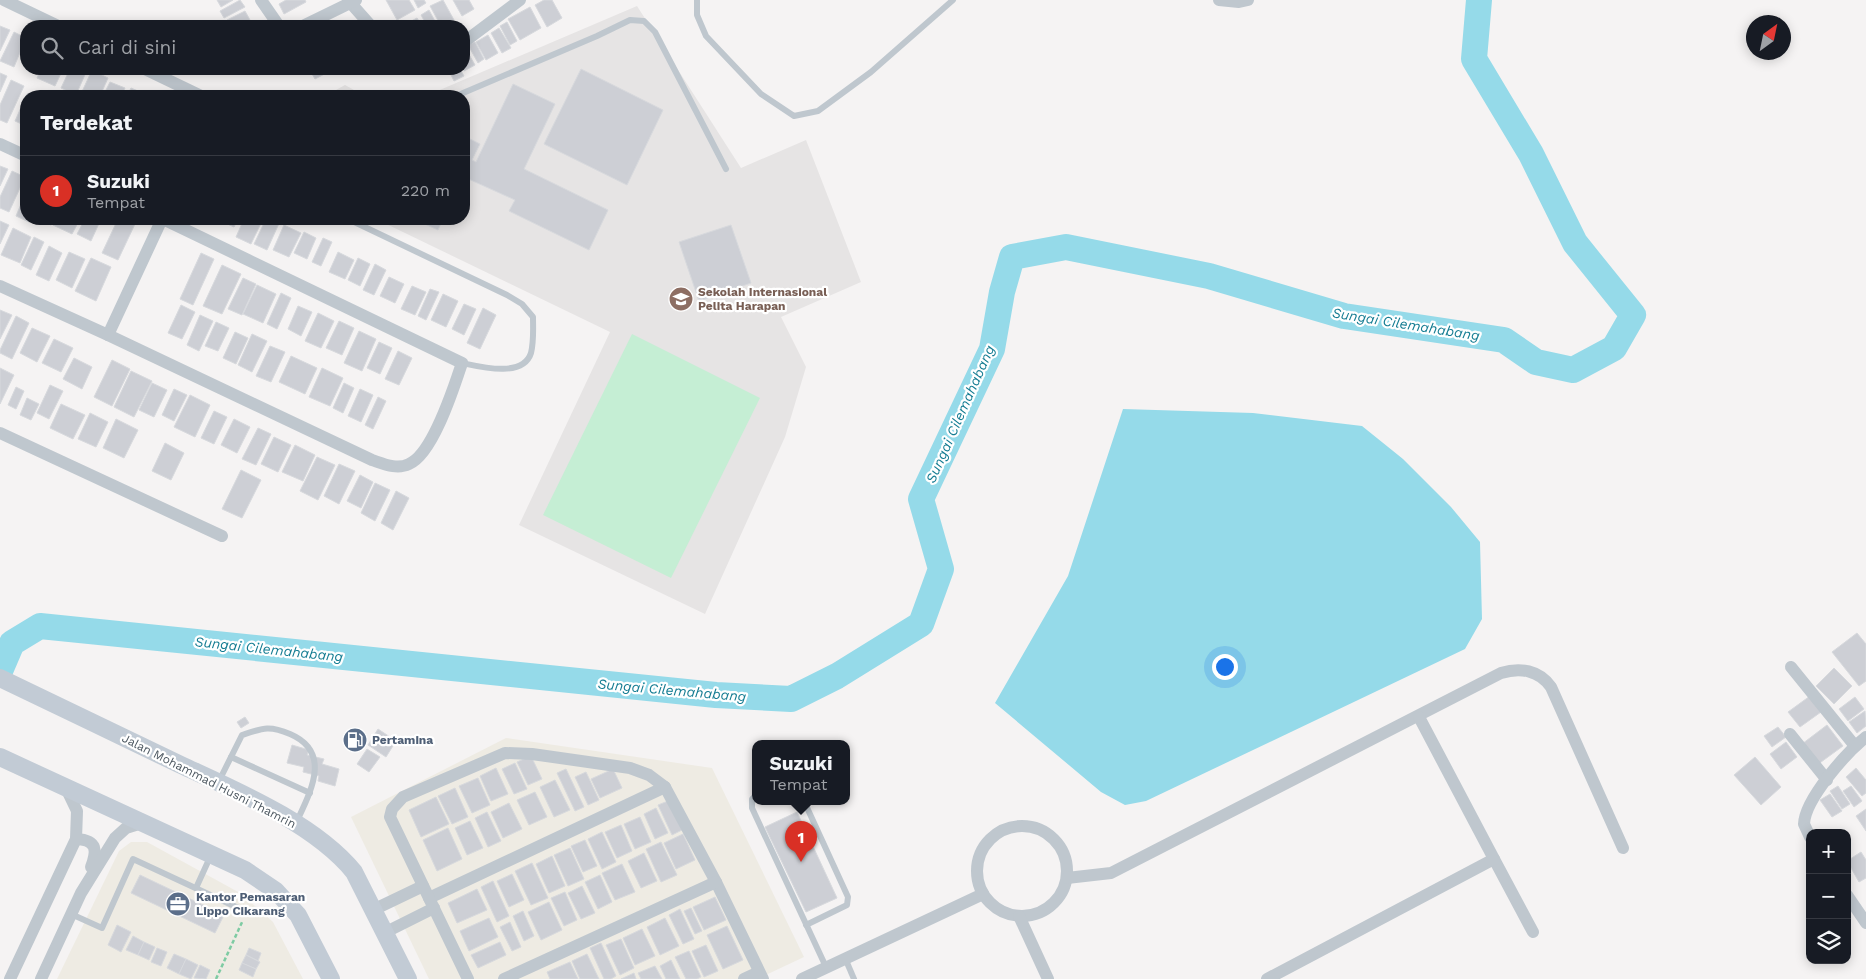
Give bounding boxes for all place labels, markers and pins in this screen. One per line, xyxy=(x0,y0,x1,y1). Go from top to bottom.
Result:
place label: Sekolah Internasional Pelita Harapan xyxy=(698,285,827,313)
school or university icon: Sekolah Internasional Pelita Harapan xyxy=(668,286,694,312)
fuel station icon: Pertamina xyxy=(342,727,368,753)
place label: Pertamina xyxy=(372,733,433,747)
pin: 1 xyxy=(785,821,817,862)
place label: Kantor Pemasaran Lippo Cikarang xyxy=(196,890,305,918)
office icon: Kantor Pemasaran Lippo Cikarang xyxy=(165,891,191,917)

